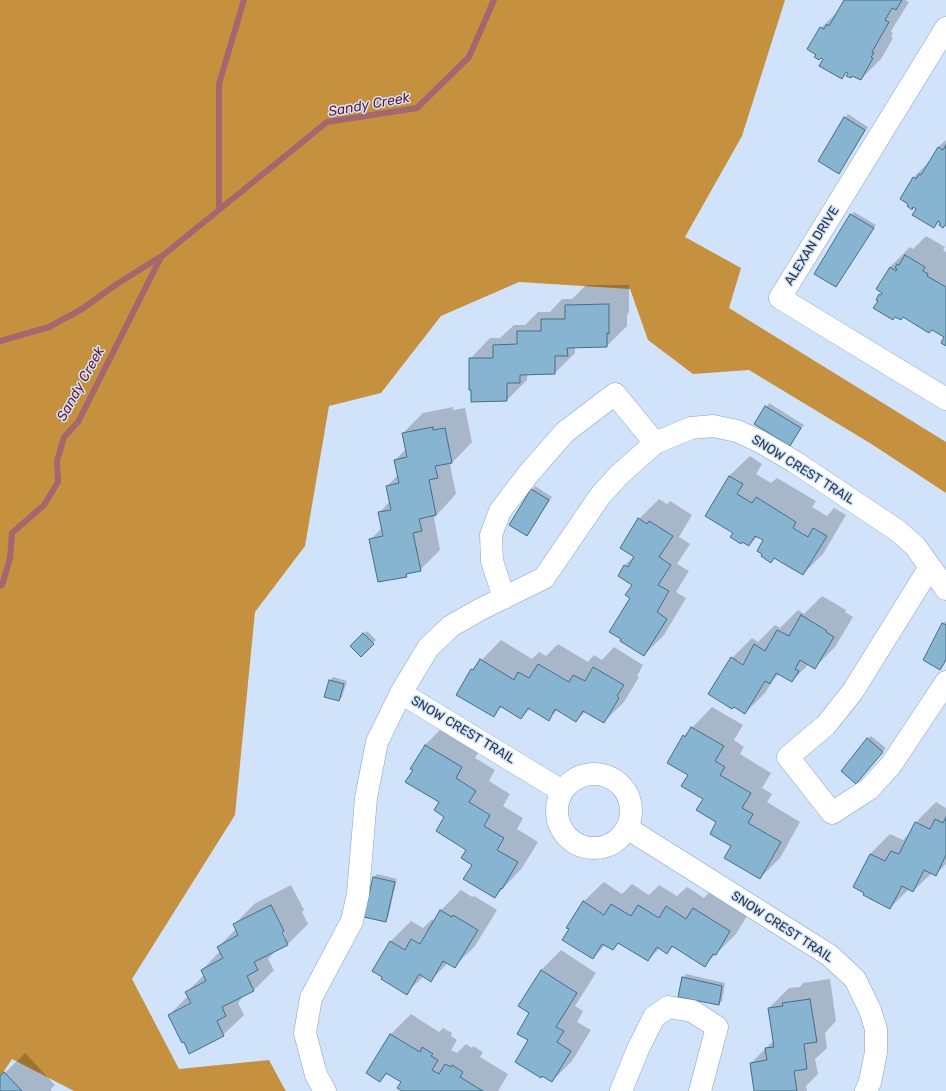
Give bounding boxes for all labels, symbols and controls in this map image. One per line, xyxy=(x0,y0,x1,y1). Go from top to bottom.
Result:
water label: Sandy Creek xyxy=(327,90,411,120)
street label: ALEXAN DRIVE xyxy=(781,204,843,288)
water label: Sandy Creek xyxy=(54,344,108,424)
street label: SNOW CREST TRAIL xyxy=(749,432,857,508)
street label: SNOW CREST TRAIL xyxy=(408,693,518,767)
street label: SNOW CREST TRAIL xyxy=(728,888,836,966)

